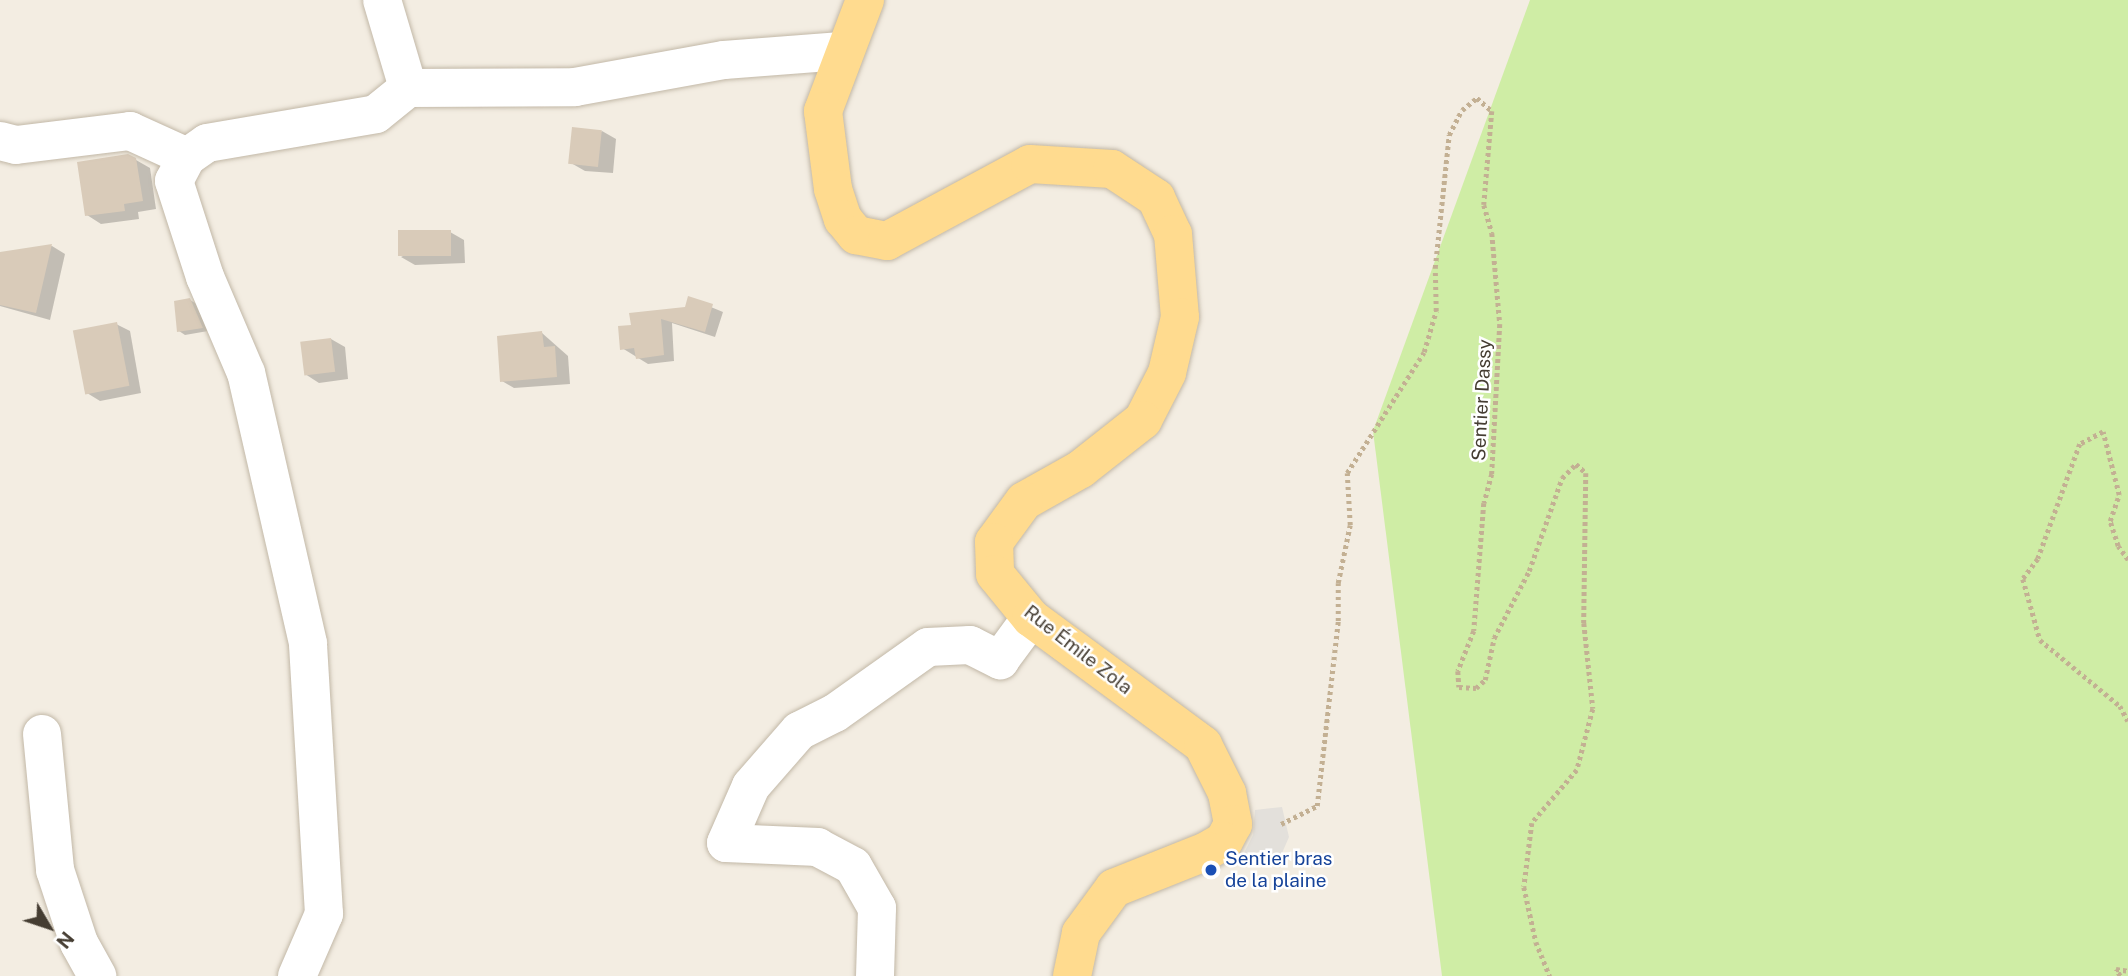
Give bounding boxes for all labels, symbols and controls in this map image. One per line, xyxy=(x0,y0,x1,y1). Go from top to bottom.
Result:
street label: Sentier Dassy xyxy=(1467,339,1497,461)
street label: Rue Émile Zola xyxy=(1019,601,1137,699)
place label: Sentier bras de la plaine xyxy=(1225,848,1332,892)
marker: Sentier bras de la plaine xyxy=(1203,862,1219,878)
north arrow xyxy=(14,892,84,962)
text: N xyxy=(52,928,79,953)

